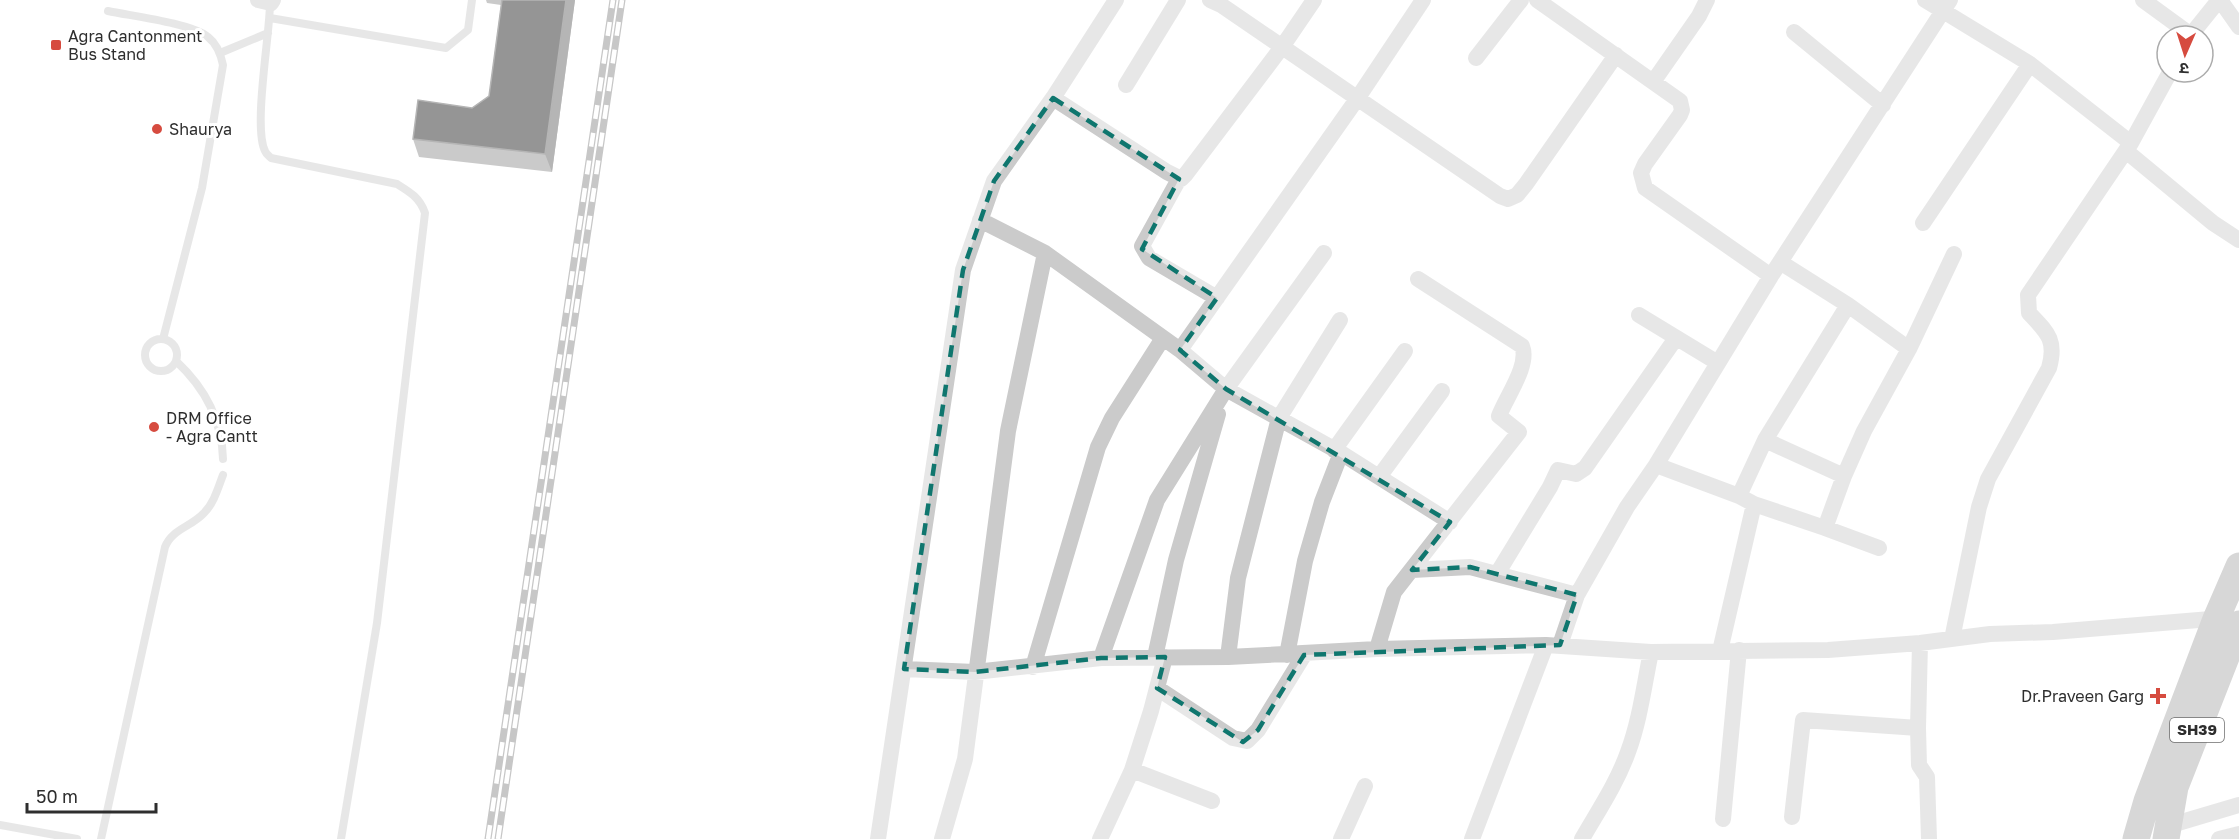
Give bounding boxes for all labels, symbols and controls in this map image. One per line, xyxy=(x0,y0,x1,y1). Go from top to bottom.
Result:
north arrow xyxy=(2155,24,2215,84)
place label: Agra Cantonment Bus Stand xyxy=(68,26,202,64)
marker: Agra Cantonment Bus Stand xyxy=(49,38,63,52)
text: उ xyxy=(2178,59,2189,79)
place label: Shaurya xyxy=(169,119,232,139)
marker: Shaurya xyxy=(150,122,164,136)
place label: DRM Office - Agra Cantt xyxy=(166,408,258,446)
marker: DRM Office - Agra Cantt xyxy=(147,420,161,434)
place label: Dr.Praveen Garg xyxy=(2021,686,2144,706)
marker: Dr.Praveen Garg xyxy=(2149,687,2167,705)
road number: SH39 xyxy=(2170,718,2224,742)
scale bar xyxy=(27,776,156,814)
text: 50 m xyxy=(36,785,78,807)

